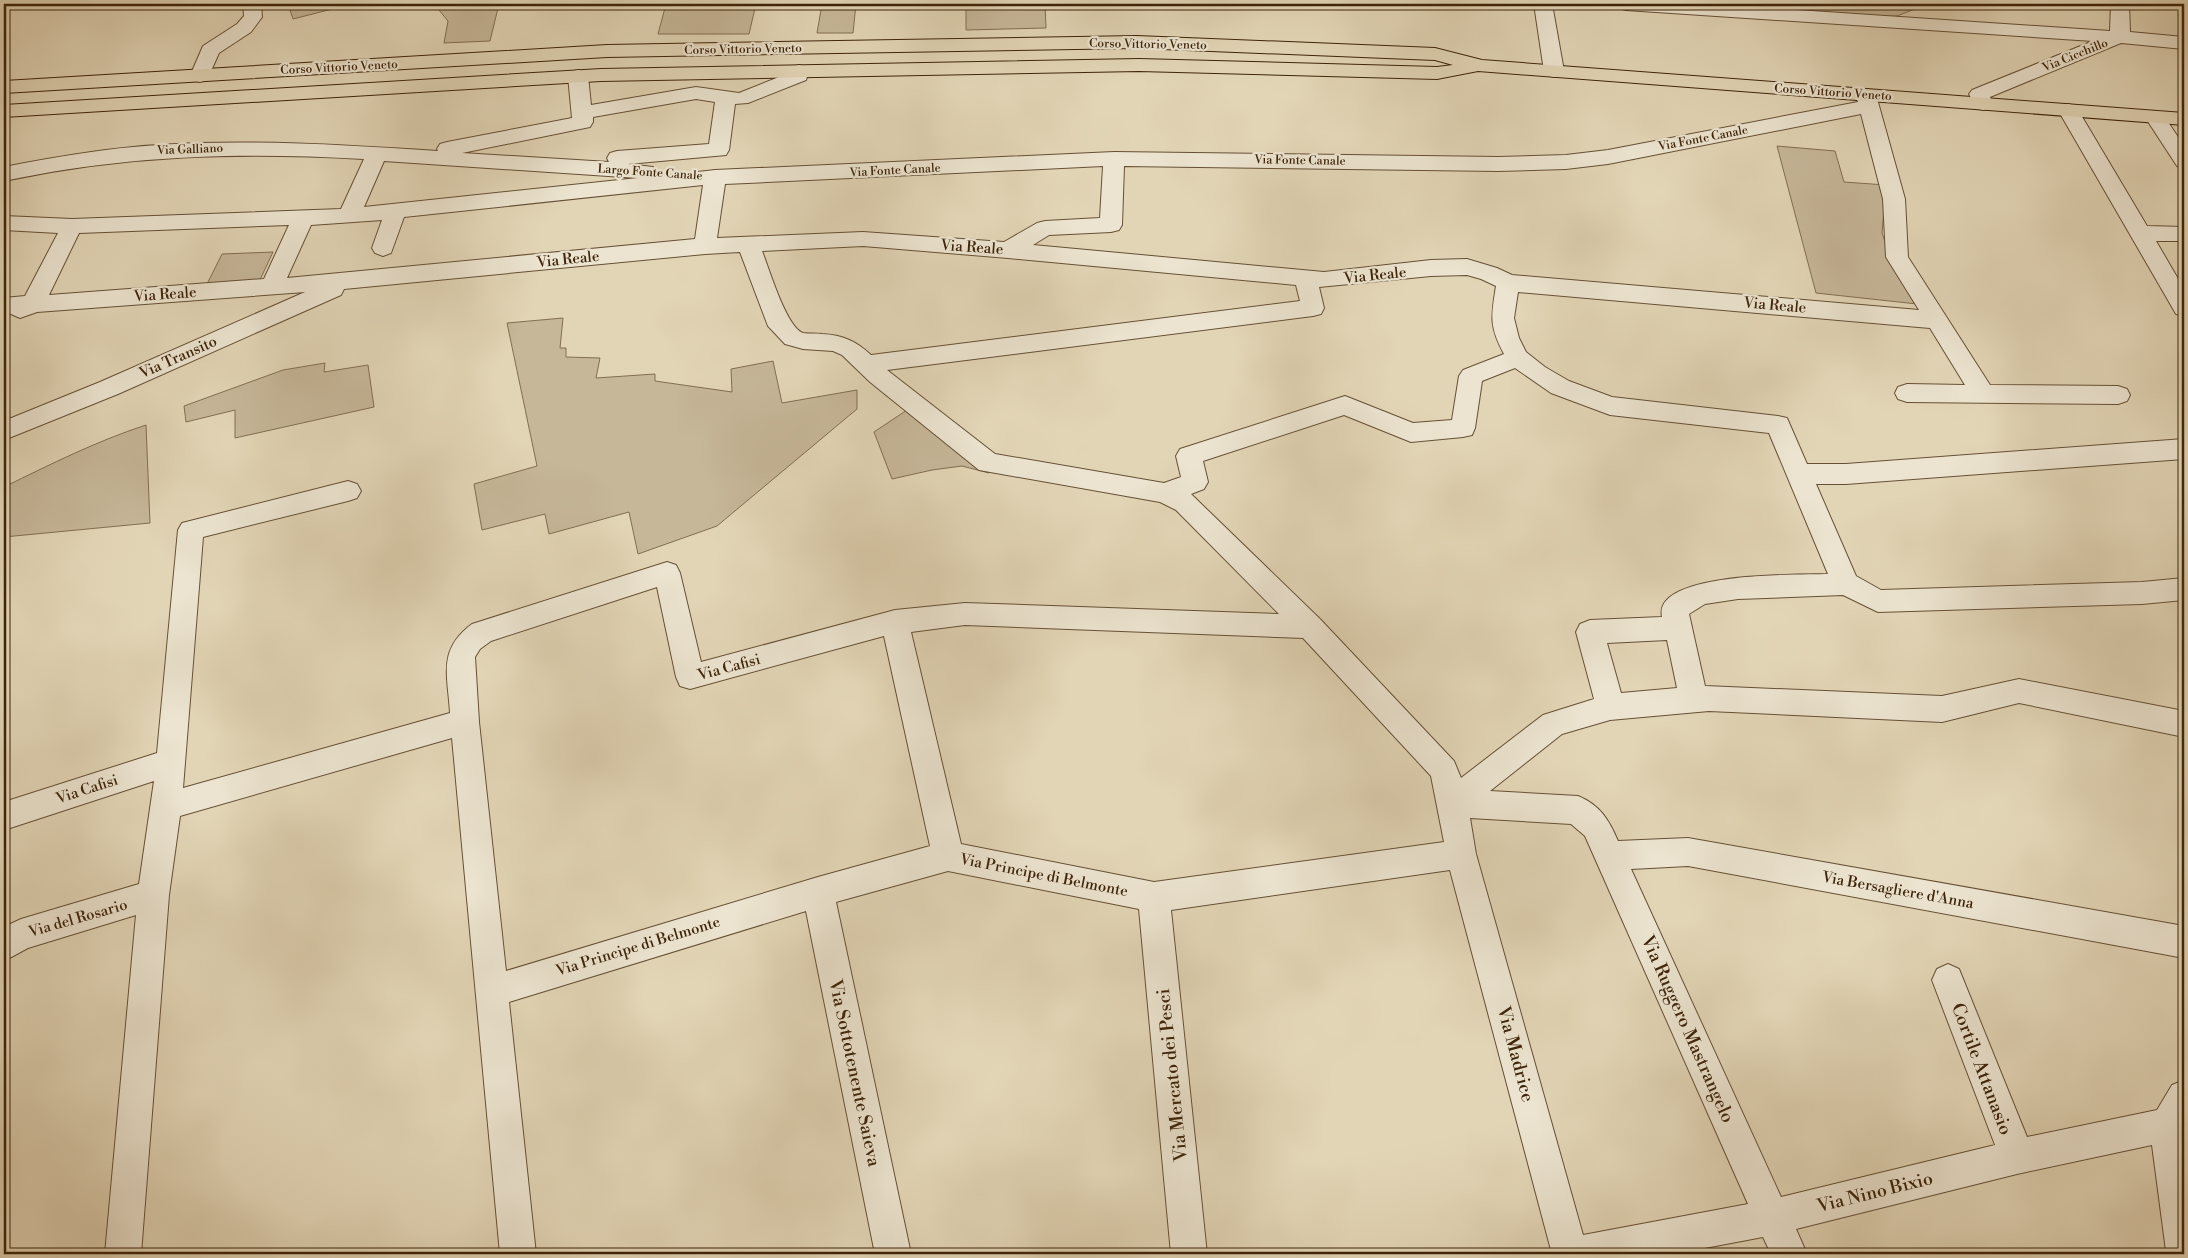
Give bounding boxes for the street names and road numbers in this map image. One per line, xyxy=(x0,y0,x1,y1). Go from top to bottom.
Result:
street label: Via Cicchillo xyxy=(2039,35,2110,76)
street label: Corso Vittorio Veneto xyxy=(1089,36,1207,53)
street label: Corso Vittorio Veneto xyxy=(684,41,802,58)
street label: Corso Vittorio Veneto xyxy=(280,57,398,78)
street label: Corso Vittorio Veneto xyxy=(1774,81,1892,104)
street label: Via Fonte Canale xyxy=(1656,122,1749,155)
street label: Via Galliano xyxy=(156,141,224,158)
street label: Via Fonte Canale xyxy=(1253,152,1346,169)
street label: Largo Fonte Canale xyxy=(597,161,703,184)
street label: Via Fonte Canale xyxy=(848,161,941,180)
street label: Via Reale xyxy=(939,236,1004,259)
street label: Via Reale xyxy=(535,247,600,272)
street label: Via Reale xyxy=(1342,263,1407,288)
street label: Via Reale xyxy=(132,283,197,306)
street label: Via Reale xyxy=(1742,293,1807,318)
street label: Via Transito xyxy=(135,332,220,383)
street label: Via Cafisi xyxy=(695,650,763,685)
street label: Via Cafisi xyxy=(53,771,121,809)
street label: Via Principe di Belmonte xyxy=(957,850,1129,901)
street label: Via Bersagliere d'Anna xyxy=(1820,868,1976,913)
street label: Via del Rosario xyxy=(25,895,130,942)
street label: Via Principe di Belmonte xyxy=(553,912,723,981)
street label: Via Ruggero Mastrangelo xyxy=(1635,931,1739,1127)
street label: Via Sottotenente Saieva xyxy=(823,976,886,1170)
street label: Via Mercato dei Pesci xyxy=(1152,987,1193,1163)
street label: Cortile Attanasio xyxy=(1946,1000,2017,1138)
street label: Via Madrice xyxy=(1491,1003,1539,1104)
street label: Via Nino Bixio xyxy=(1814,1167,1935,1218)

